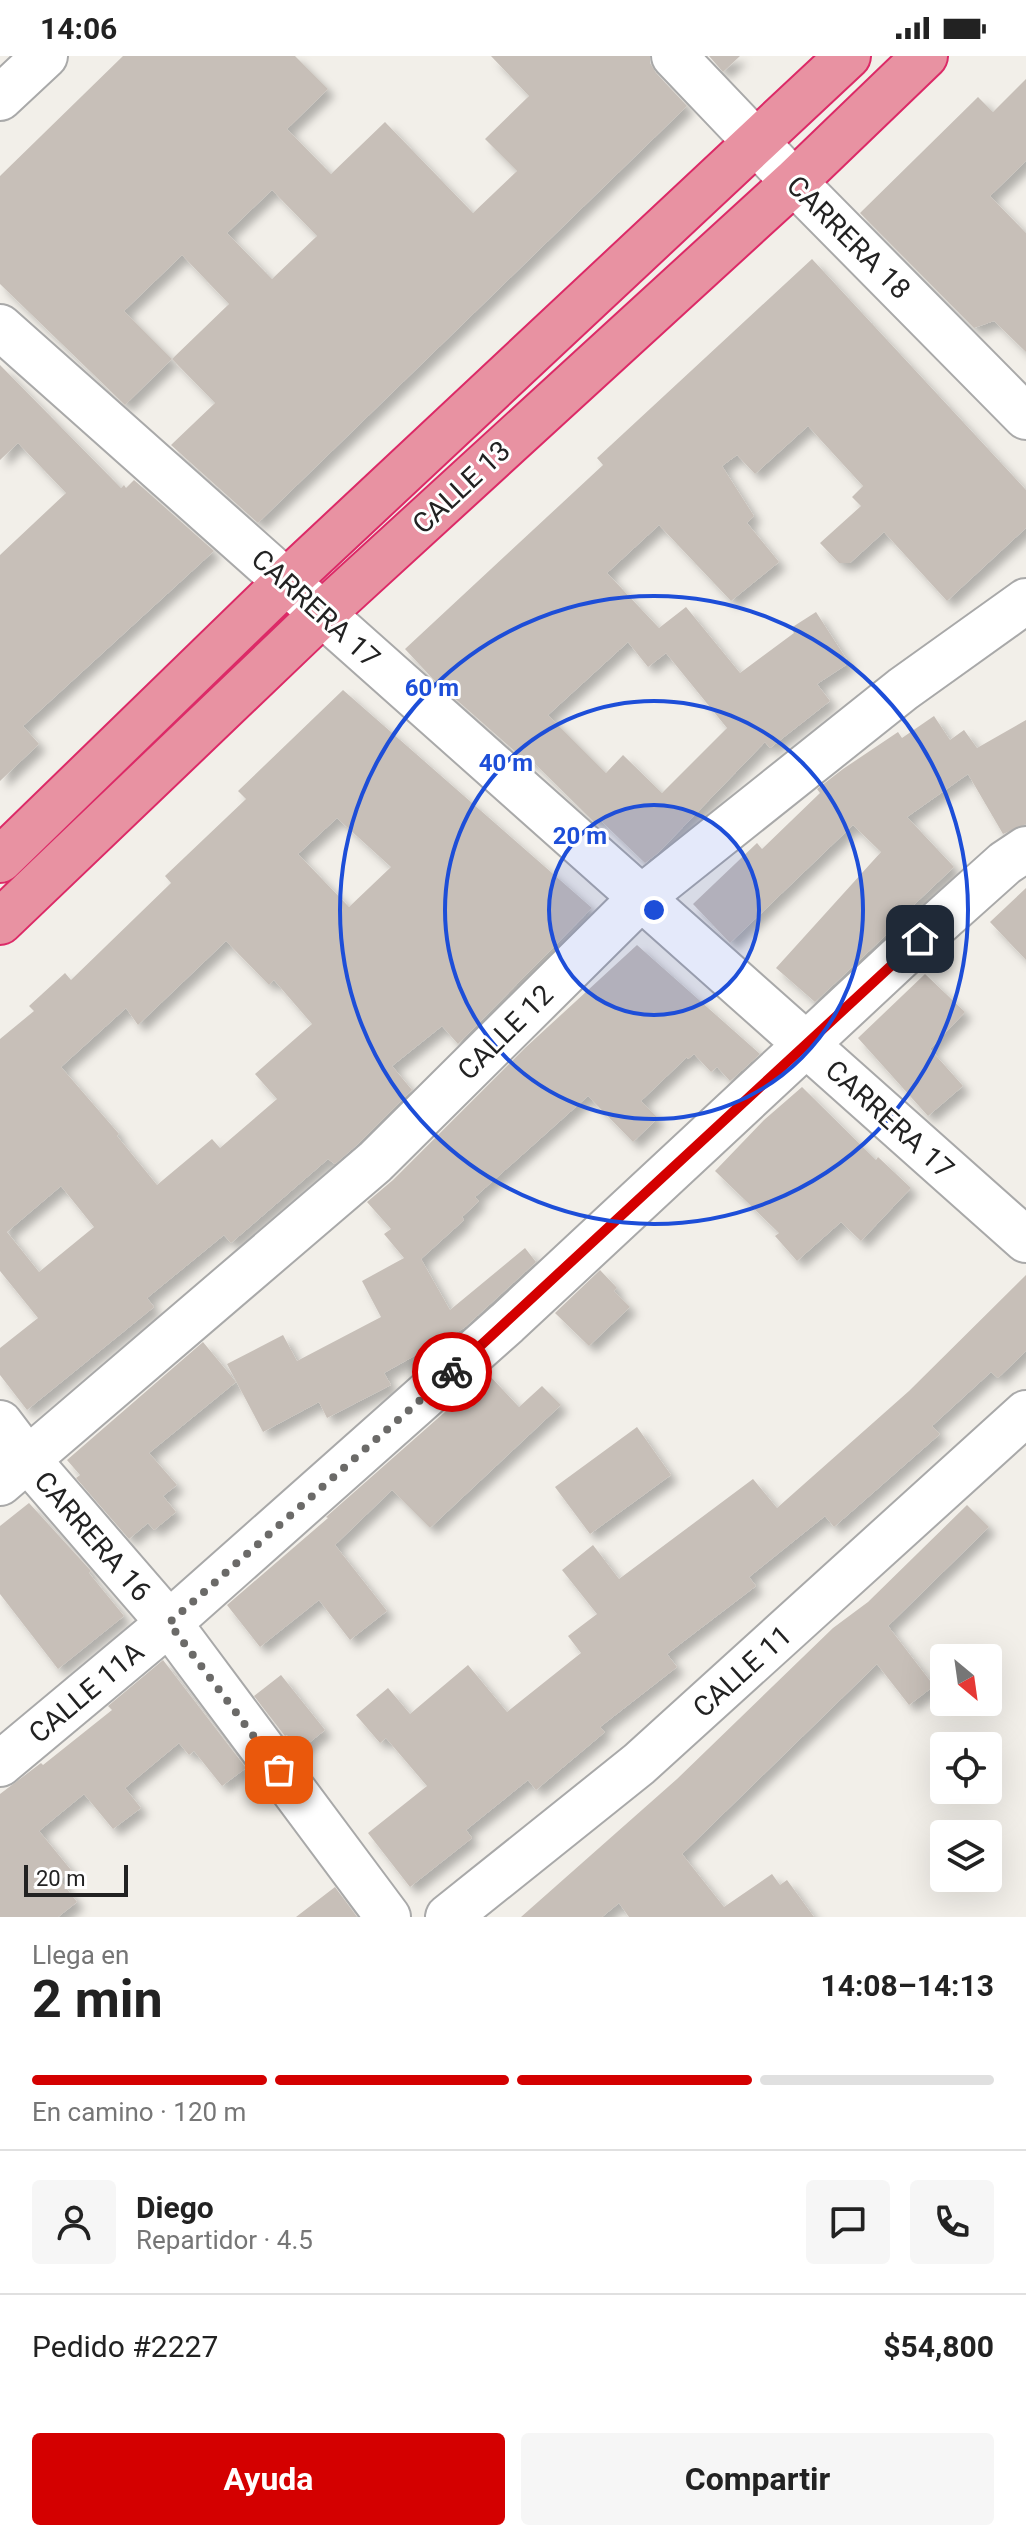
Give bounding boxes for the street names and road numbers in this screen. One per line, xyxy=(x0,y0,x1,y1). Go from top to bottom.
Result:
street label: CARRERA 18 xyxy=(780,169,917,306)
street label: CALLE 13 xyxy=(406,434,517,541)
street label: CARRERA 17 xyxy=(245,542,386,674)
street label: CALLE 12 xyxy=(451,978,560,1087)
street label: CARRERA 17 xyxy=(819,1053,960,1185)
street label: CARRERA 16 xyxy=(27,1465,158,1608)
street label: CALLE 11 xyxy=(686,1619,798,1724)
street label: CALLE 11A xyxy=(22,1635,150,1750)

